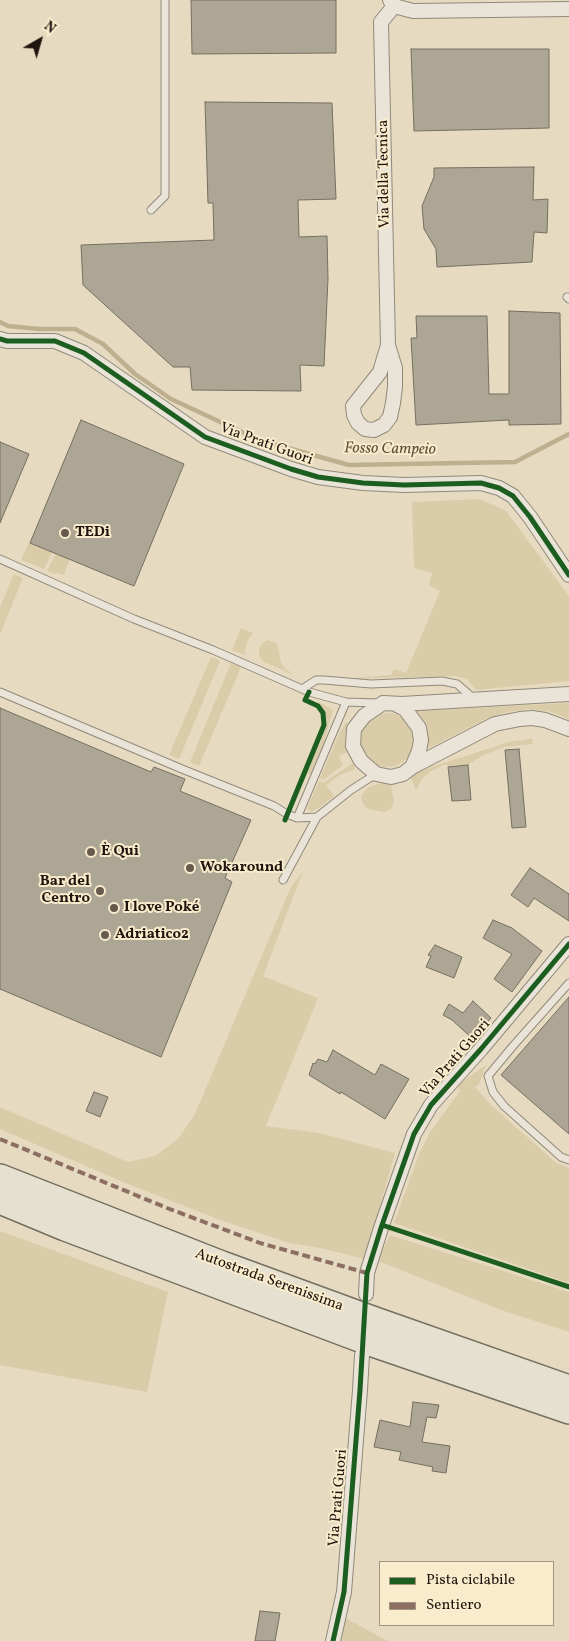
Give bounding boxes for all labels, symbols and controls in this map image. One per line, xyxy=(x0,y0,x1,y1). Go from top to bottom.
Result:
north arrow xyxy=(15,15,65,65)
text: N xyxy=(40,17,59,38)
street label: Via della Tecnica xyxy=(375,119,395,229)
street label: Via Prati Guori xyxy=(217,420,315,470)
water label: Fosso Campeio xyxy=(344,440,436,460)
place label: TEDi xyxy=(75,524,110,542)
marker: TEDi xyxy=(59,527,71,539)
place label: È Qui xyxy=(101,843,139,861)
marker: È Qui xyxy=(85,846,97,858)
place label: Wokaround xyxy=(200,859,283,877)
marker: Wokaround xyxy=(184,862,196,874)
place label: Bar del Centro xyxy=(40,873,90,908)
marker: Bar del Centro xyxy=(94,885,106,897)
place label: I love Poké xyxy=(124,899,199,917)
marker: I love Poké xyxy=(108,902,120,914)
place label: Adriatico2 xyxy=(115,926,189,944)
marker: Adriatico2 xyxy=(99,929,111,941)
street label: Via Prati Guori xyxy=(417,1016,495,1102)
street label: Autostrada Serenissima xyxy=(192,1246,346,1316)
street label: Via Prati Guori xyxy=(326,1449,352,1547)
legend xyxy=(379,1561,554,1626)
text: Pista ciclabile xyxy=(426,1570,515,1591)
text: Sentiero xyxy=(426,1595,482,1616)

